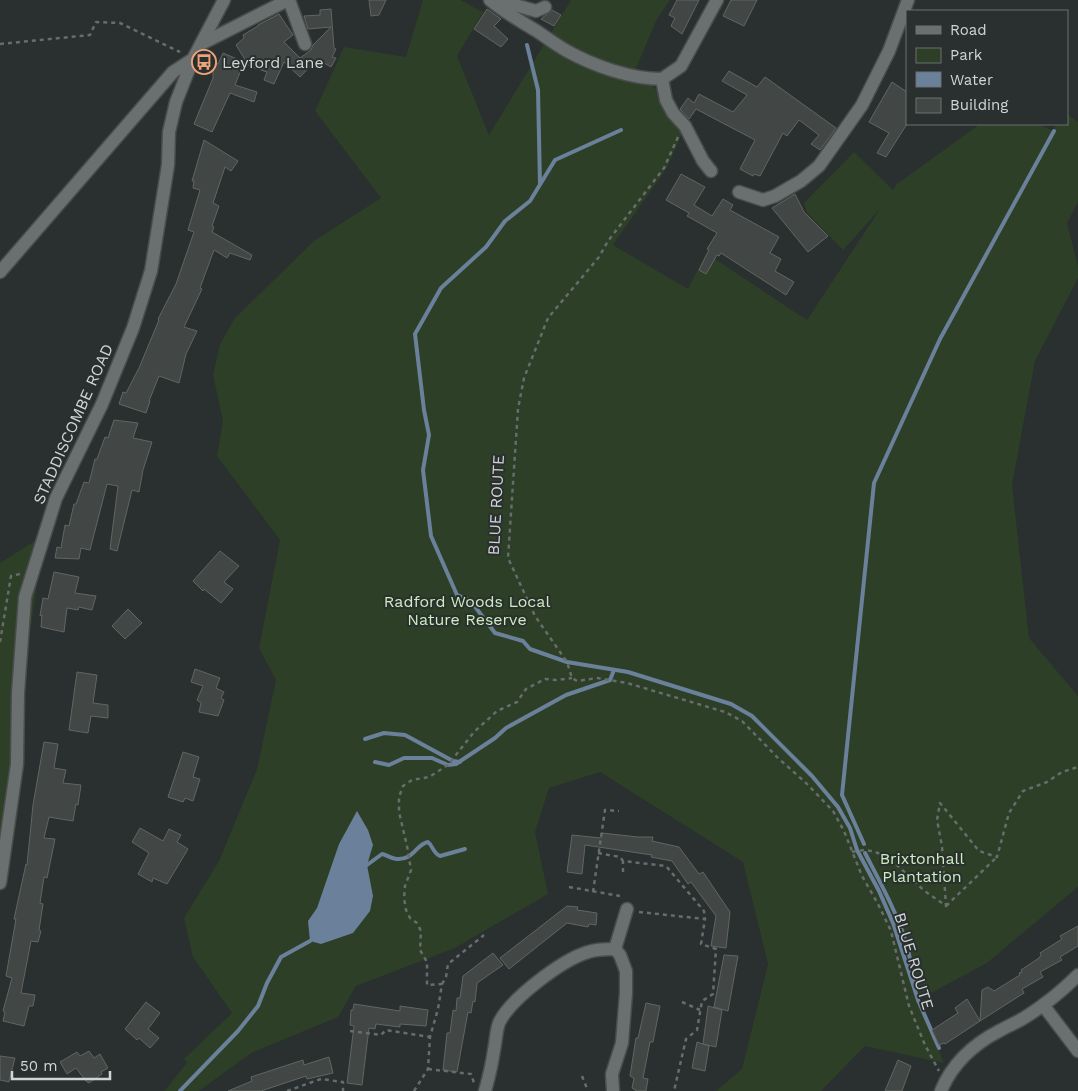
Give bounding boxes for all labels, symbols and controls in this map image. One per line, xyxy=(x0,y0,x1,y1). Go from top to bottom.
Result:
legend xyxy=(906,10,1068,125)
text: Road xyxy=(950,21,987,39)
text: Park xyxy=(950,46,983,64)
bus stop icon: Leyford Lane xyxy=(191,49,217,75)
place label: Leyford Lane xyxy=(222,53,324,72)
text: Water xyxy=(950,71,993,89)
text: Building xyxy=(950,96,1008,114)
street label: STADDISCOMBE ROAD xyxy=(29,341,117,507)
street label: BLUE ROUTE xyxy=(484,454,508,556)
park label: Radford Woods Local Nature Reserve xyxy=(384,592,550,629)
park label: Brixtonhall Plantation xyxy=(880,849,964,886)
street label: BLUE ROUTE xyxy=(890,910,938,1012)
scale bar xyxy=(12,1048,110,1080)
text: 50 m xyxy=(20,1057,57,1075)

